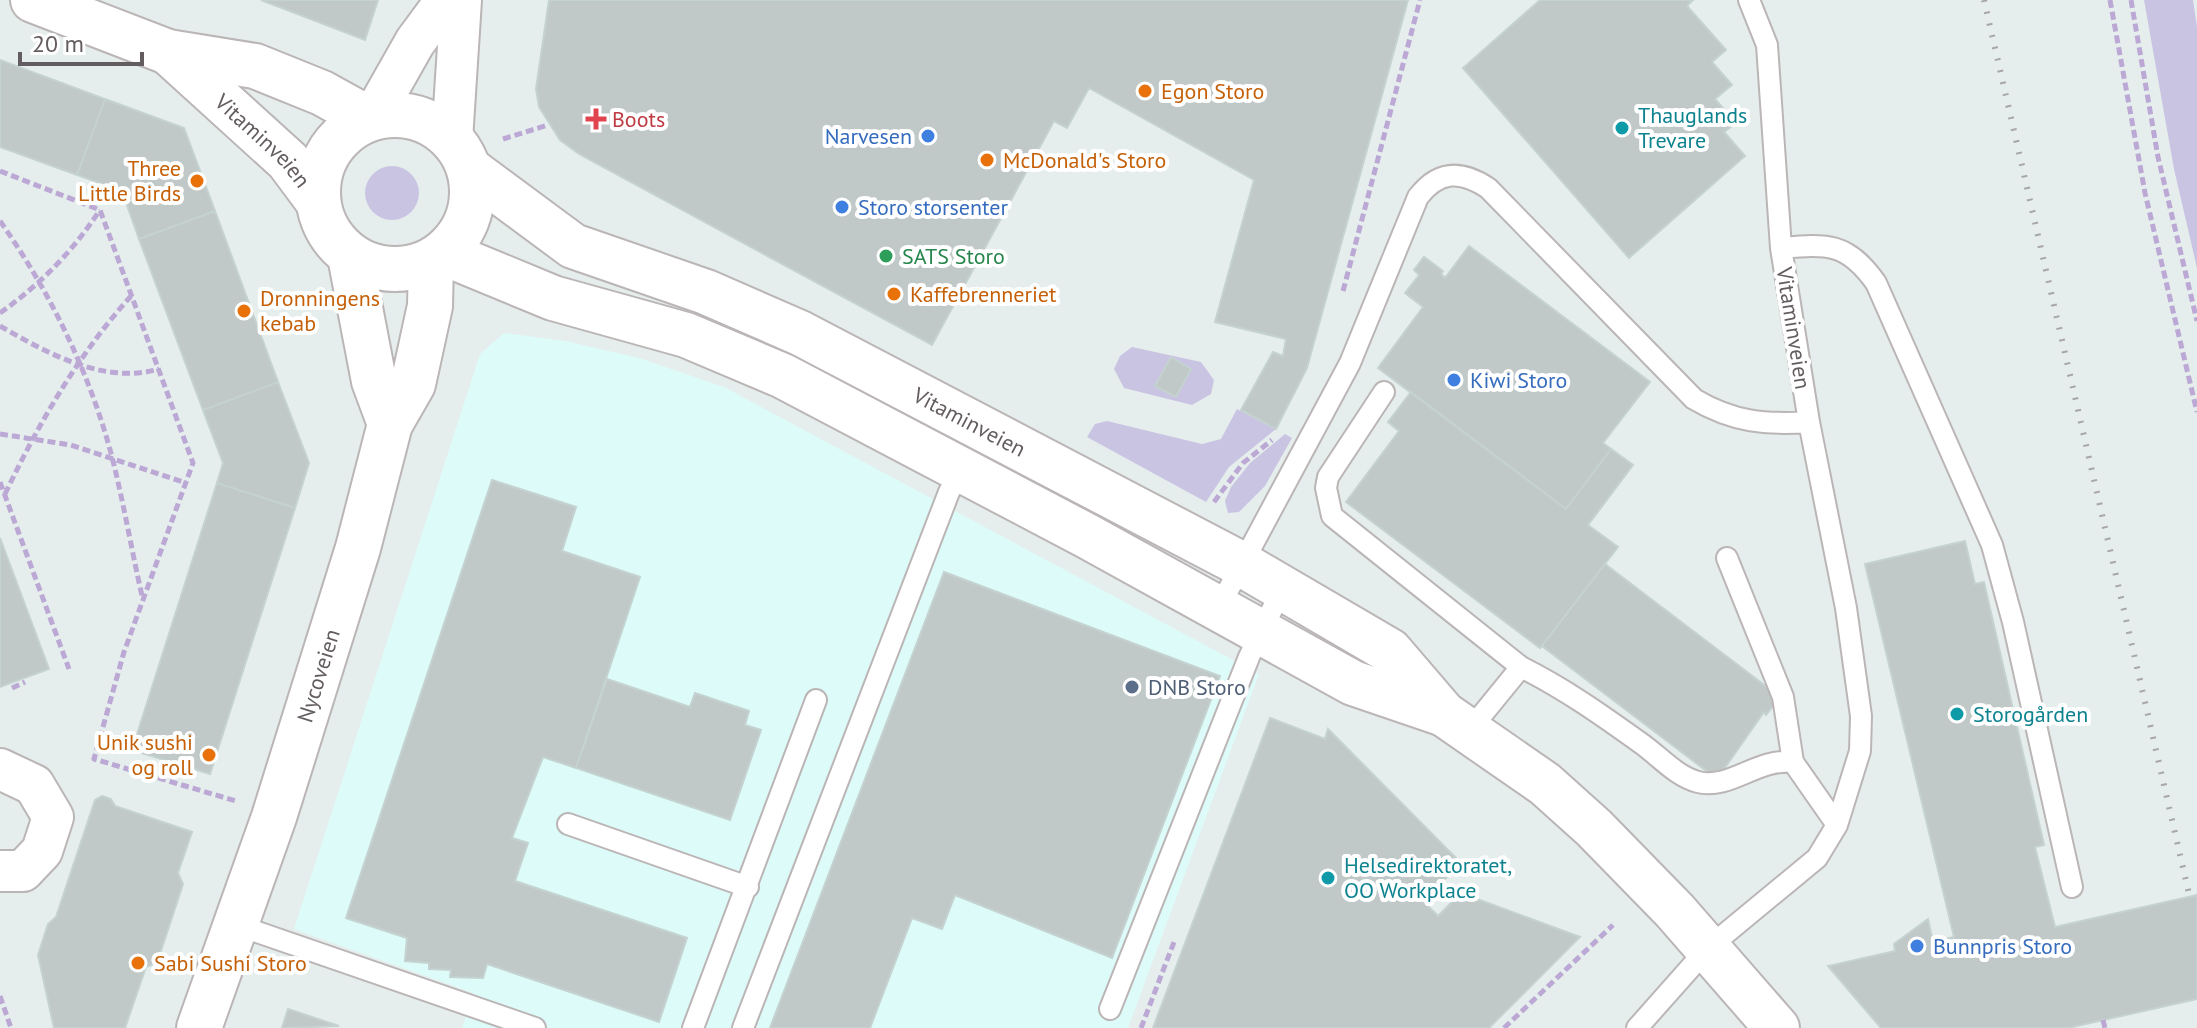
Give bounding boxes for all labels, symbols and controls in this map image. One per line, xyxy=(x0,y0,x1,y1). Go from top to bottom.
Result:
scale bar xyxy=(20,16,142,66)
text: 20 m xyxy=(32,28,84,59)
place label: Egon Storo xyxy=(1161,77,1264,105)
marker: Egon Storo xyxy=(1136,82,1154,100)
street label: Vitaminveien xyxy=(208,87,317,193)
place label: Thauglands Trevare xyxy=(1638,101,1747,154)
place label: Boots xyxy=(612,105,665,133)
marker: Boots xyxy=(587,110,605,128)
marker: Thauglands Trevare xyxy=(1613,119,1631,137)
place label: Narvesen xyxy=(825,122,912,150)
marker: Narvesen xyxy=(919,127,937,145)
place label: McDonald's Storo xyxy=(1003,146,1166,174)
marker: McDonald's Storo xyxy=(978,151,996,169)
place label: Three Little Birds xyxy=(78,154,181,207)
marker: Three Little Birds xyxy=(188,172,206,190)
place label: Storo storsenter xyxy=(858,193,1008,221)
marker: Storo storsenter xyxy=(833,198,851,216)
place label: SATS Storo xyxy=(902,242,1005,270)
marker: SATS Storo xyxy=(877,247,895,265)
street label: Vitaminveien xyxy=(1770,264,1817,391)
place label: Kaffebrenneriet xyxy=(910,280,1057,308)
place label: Dronningens kebab xyxy=(260,284,380,337)
marker: Kaffebrenneriet xyxy=(885,285,903,303)
marker: Dronningens kebab xyxy=(235,302,253,320)
place label: Kiwi Storo xyxy=(1470,366,1567,394)
marker: Kiwi Storo xyxy=(1445,371,1463,389)
street label: Vitaminveien xyxy=(907,380,1031,463)
street label: Nycoveien xyxy=(290,625,346,726)
place label: DNB Storo xyxy=(1148,673,1246,701)
marker: DNB Storo xyxy=(1123,678,1141,696)
place label: Storogården xyxy=(1973,700,2088,728)
marker: Storogården xyxy=(1948,705,1966,723)
place label: Unik sushi og roll xyxy=(97,728,194,781)
marker: Unik sushi og roll xyxy=(200,746,218,764)
place label: Helsedirektoratet, OO Workplace xyxy=(1344,851,1512,904)
marker: Helsedirektoratet, OO Workplace xyxy=(1319,869,1337,887)
place label: Bunnpris Storo xyxy=(1933,932,2072,960)
marker: Bunnpris Storo xyxy=(1908,937,1926,955)
place label: Sabi Sushi Storo xyxy=(154,949,307,977)
marker: Sabi Sushi Storo xyxy=(129,954,147,972)

